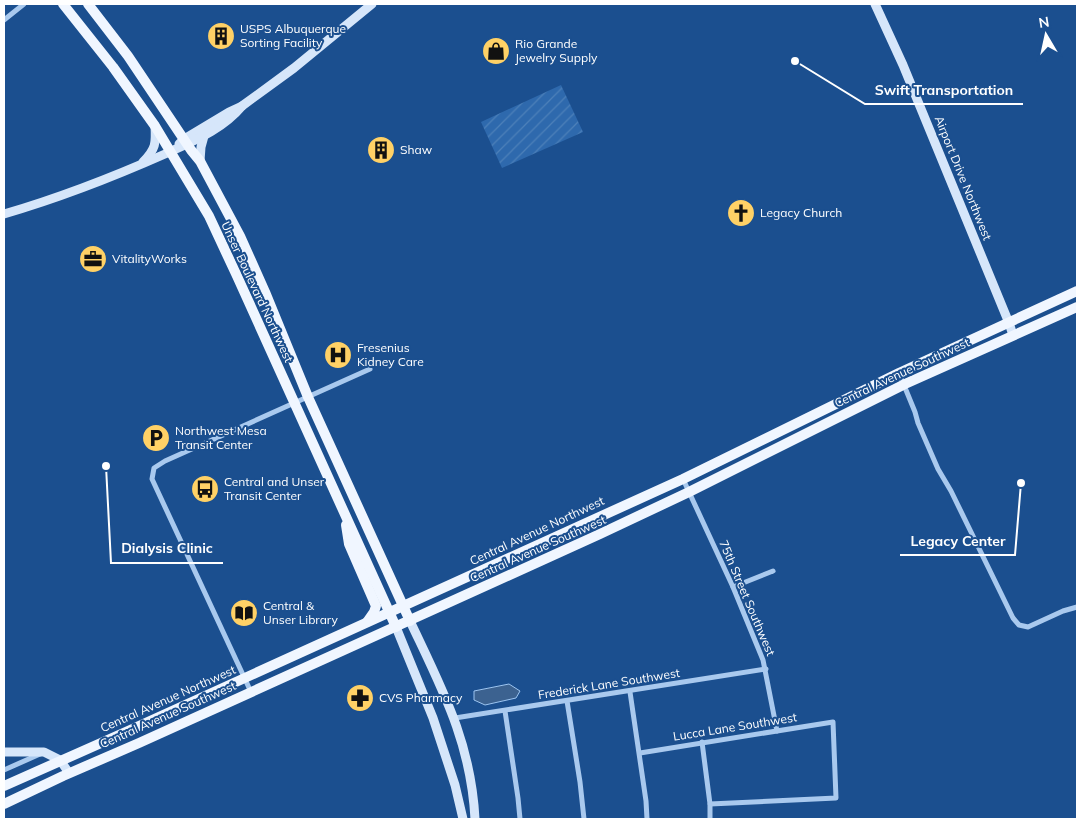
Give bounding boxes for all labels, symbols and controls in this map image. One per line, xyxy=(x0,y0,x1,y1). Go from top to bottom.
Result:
north arrow xyxy=(1021,10,1071,60)
text: N xyxy=(1037,12,1051,32)
building icon: USPS Albuquerque Sorting Facility xyxy=(206,21,236,51)
place label: USPS Albuquerque Sorting Facility xyxy=(240,21,346,50)
shop icon: Rio Grande Jewelry Supply xyxy=(481,36,511,66)
place label: Rio Grande Jewelry Supply xyxy=(515,36,598,65)
callout: Swift Transportation xyxy=(865,75,1023,104)
text: Swift Transportation xyxy=(875,81,1013,99)
street label: Airport Drive Northwest xyxy=(932,113,995,242)
building icon: Shaw xyxy=(366,135,396,165)
place label: Shaw xyxy=(400,142,433,157)
church icon: Legacy Church xyxy=(726,198,756,228)
place label: Legacy Church xyxy=(760,205,842,220)
street label: Unser Boulevard Northwest xyxy=(218,219,297,365)
office icon: VitalityWorks xyxy=(78,244,108,274)
place label: VitalityWorks xyxy=(112,251,187,266)
street label: Central Avenue Southwest xyxy=(832,335,972,410)
hospital icon: Fresenius Kidney Care xyxy=(323,340,353,370)
place label: Fresenius Kidney Care xyxy=(357,340,424,369)
parking icon: Northwest Mesa Transit Center xyxy=(141,423,171,453)
place label: Northwest Mesa Transit Center xyxy=(175,423,267,452)
bus stop icon: Central and Unser Transit Center xyxy=(190,474,220,504)
place label: Central and Unser Transit Center xyxy=(224,474,325,503)
street label: Central Avenue Northwest xyxy=(467,493,606,568)
street label: Central Avenue Southwest xyxy=(467,512,608,585)
callout: Legacy Center xyxy=(900,526,1015,555)
text: Legacy Center xyxy=(910,532,1006,550)
callout: Dialysis Clinic xyxy=(111,534,223,563)
street label: 75th Street Southwest xyxy=(716,538,779,658)
text: Dialysis Clinic xyxy=(121,539,213,557)
library icon: Central & Unser Library xyxy=(229,598,259,628)
place label: Central & Unser Library xyxy=(263,598,339,627)
street label: Central Avenue Northwest xyxy=(98,662,238,735)
street label: Frederick Lane Southwest xyxy=(537,665,681,702)
street label: Central Avenue Southwest xyxy=(97,678,238,751)
pharmacy icon: CVS Pharmacy xyxy=(345,683,375,713)
place label: CVS Pharmacy xyxy=(379,690,463,705)
street label: Lucca Lane Southwest xyxy=(672,709,798,744)

